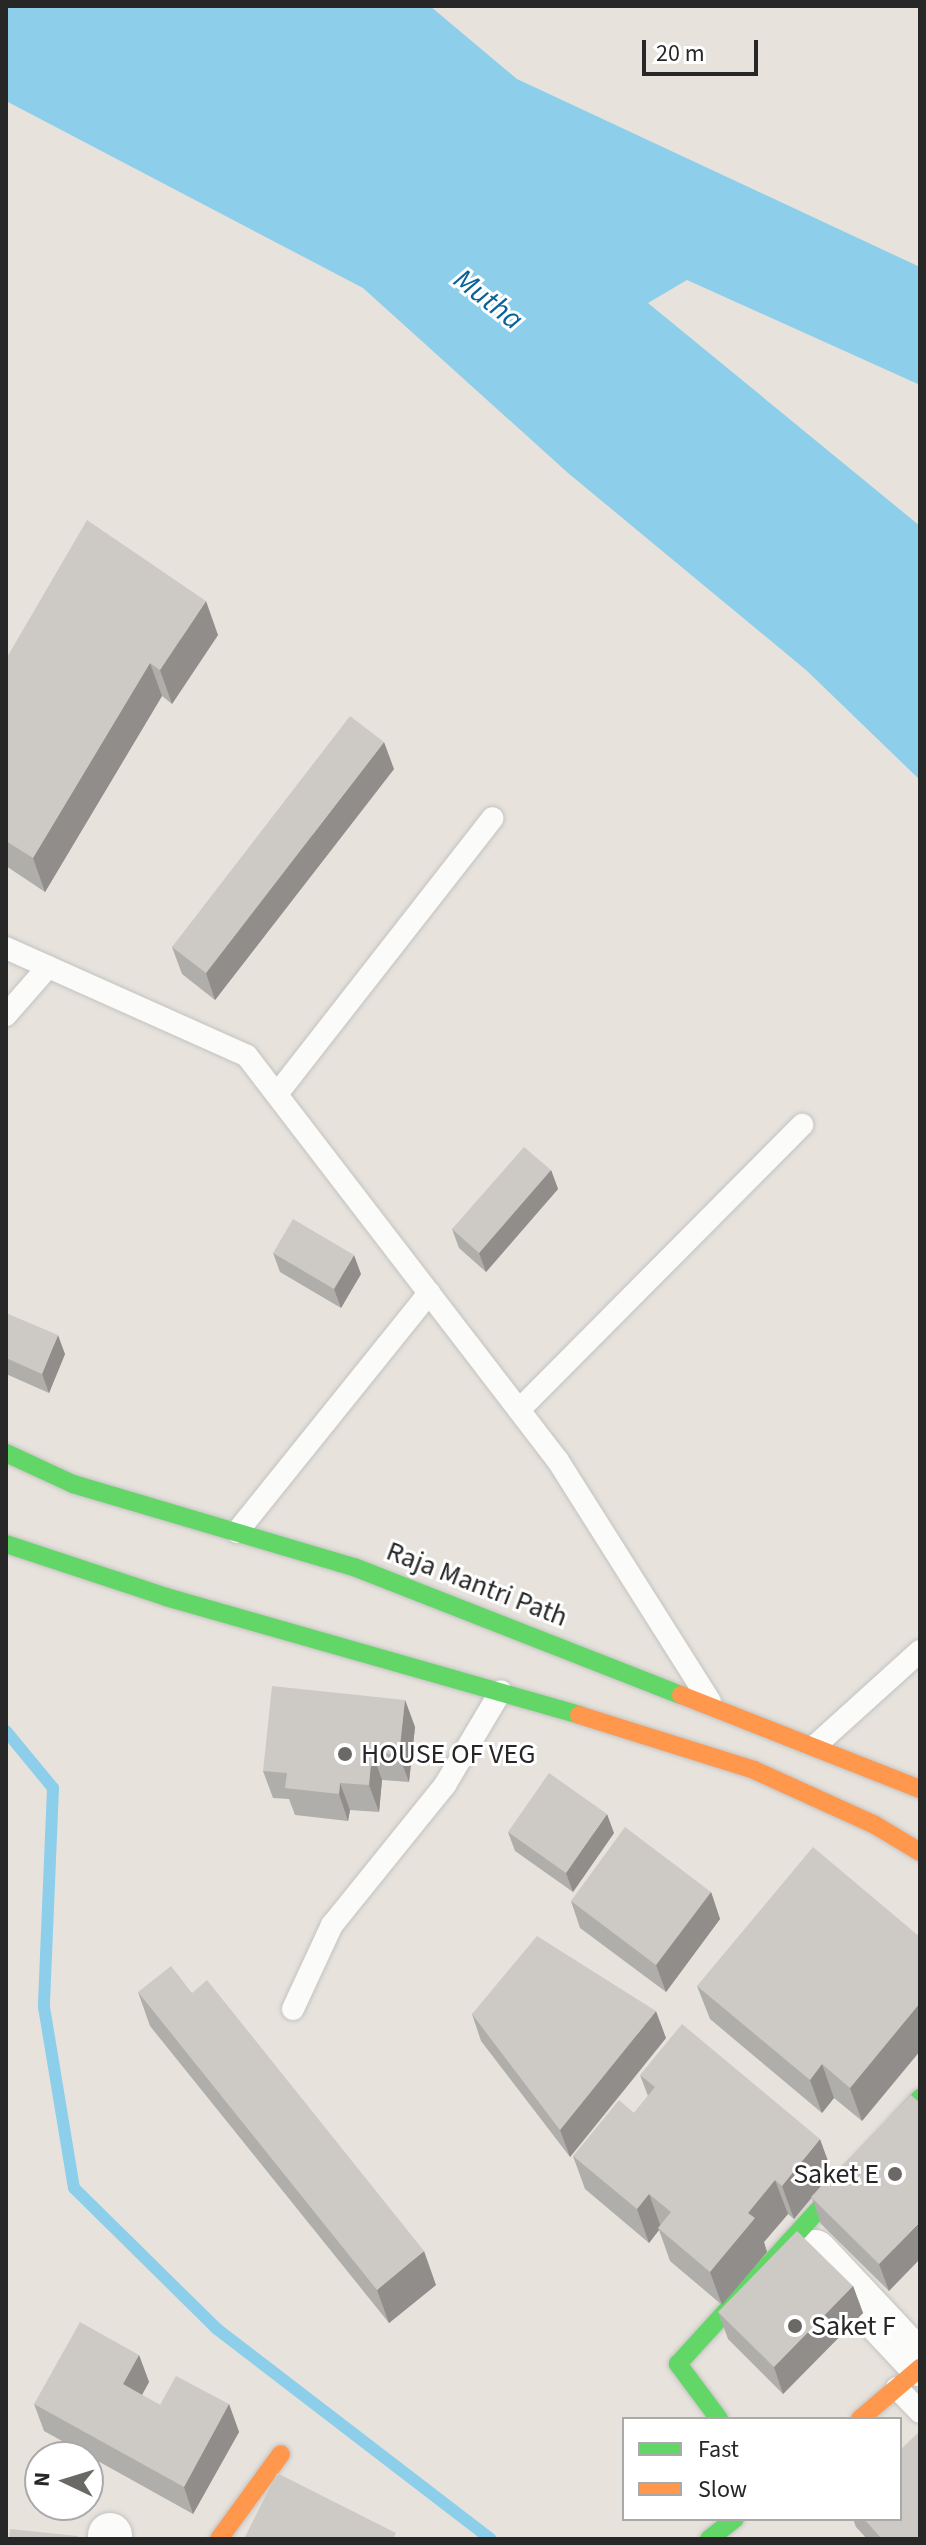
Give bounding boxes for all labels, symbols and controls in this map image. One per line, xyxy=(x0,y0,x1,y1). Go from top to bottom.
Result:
scale bar xyxy=(646,24,762,74)
text: 20 m xyxy=(656,36,705,71)
water label: Mutha xyxy=(446,262,530,338)
street label: Raja Mantri Path xyxy=(382,1534,572,1634)
place label: HOUSE OF VEG xyxy=(361,1737,535,1771)
marker: HOUSE OF VEG xyxy=(336,1745,354,1763)
place label: Saket E xyxy=(793,2157,879,2191)
marker: Saket E xyxy=(886,2165,904,2183)
place label: Saket F xyxy=(811,2309,896,2343)
marker: Saket F xyxy=(786,2317,804,2335)
legend xyxy=(622,2417,902,2521)
text: Fast xyxy=(698,2432,739,2467)
north arrow xyxy=(24,2441,104,2521)
text: N xyxy=(26,2471,59,2488)
text: Slow xyxy=(698,2472,747,2507)

